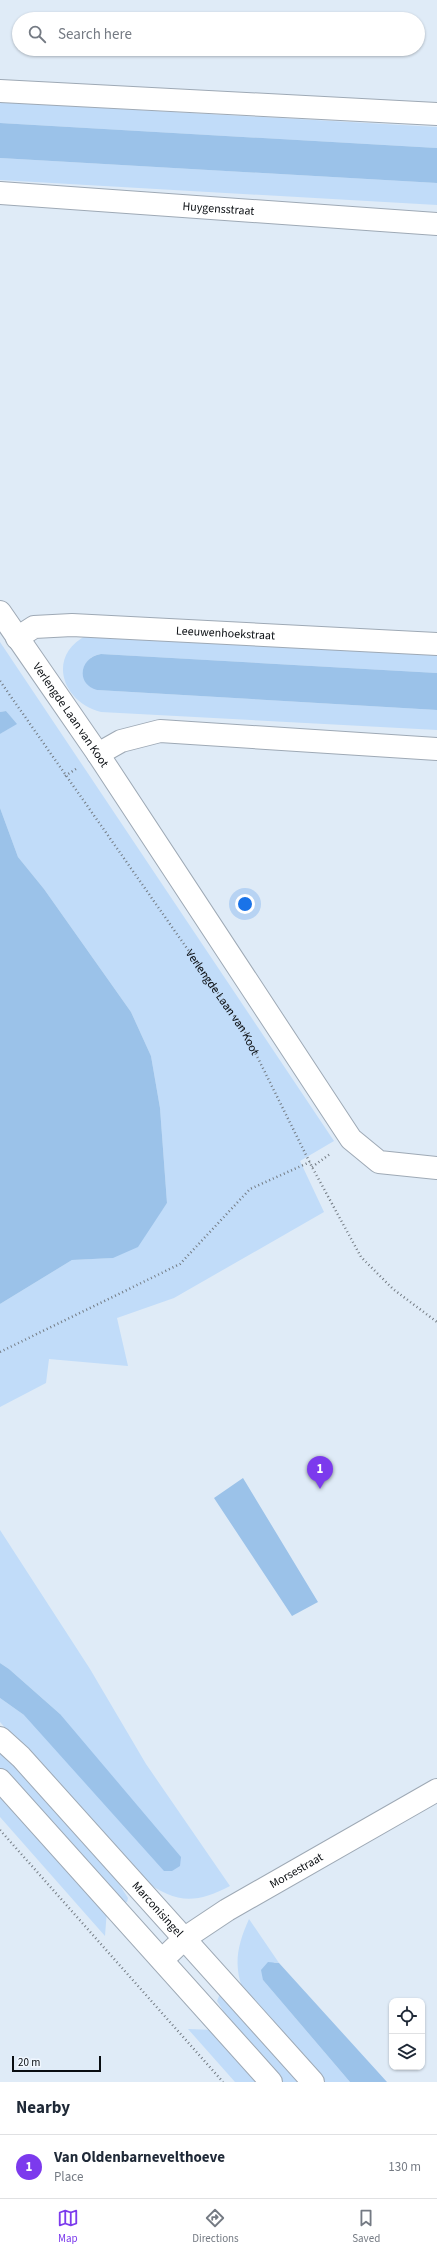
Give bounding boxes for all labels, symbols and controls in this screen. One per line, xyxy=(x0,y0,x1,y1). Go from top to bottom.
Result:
search box xyxy=(12,12,425,56)
icon: search xyxy=(26,23,48,45)
text: Search here xyxy=(58,24,132,45)
street label: Huygensstraat xyxy=(182,198,255,220)
street label: Leeuwenhoekstraat xyxy=(176,622,275,645)
street label: Verlengde Laan van Koot xyxy=(28,659,113,771)
your location xyxy=(235,894,255,914)
street label: Verlengde Laan van Koot xyxy=(181,946,263,1058)
pin: 1 xyxy=(307,1456,333,1489)
street label: Morsestraat xyxy=(267,1849,326,1893)
street label: Marconisingel xyxy=(128,1878,187,1941)
map controls xyxy=(389,1998,425,2070)
button: locate xyxy=(389,1998,425,2034)
button: layers xyxy=(389,2034,425,2070)
scale bar xyxy=(12,2054,101,2073)
text: 20 m xyxy=(18,2055,40,2070)
text: Nearby xyxy=(16,2096,70,2120)
text: Van Oldenbarnevelthoeve xyxy=(54,2147,225,2168)
text: 1 xyxy=(26,2158,32,2176)
text: 130 m xyxy=(388,2158,421,2176)
text: Place xyxy=(54,2168,83,2186)
tab: Map xyxy=(57,2207,79,2246)
tab: Directions xyxy=(192,2207,239,2246)
tab: Saved xyxy=(352,2207,380,2246)

